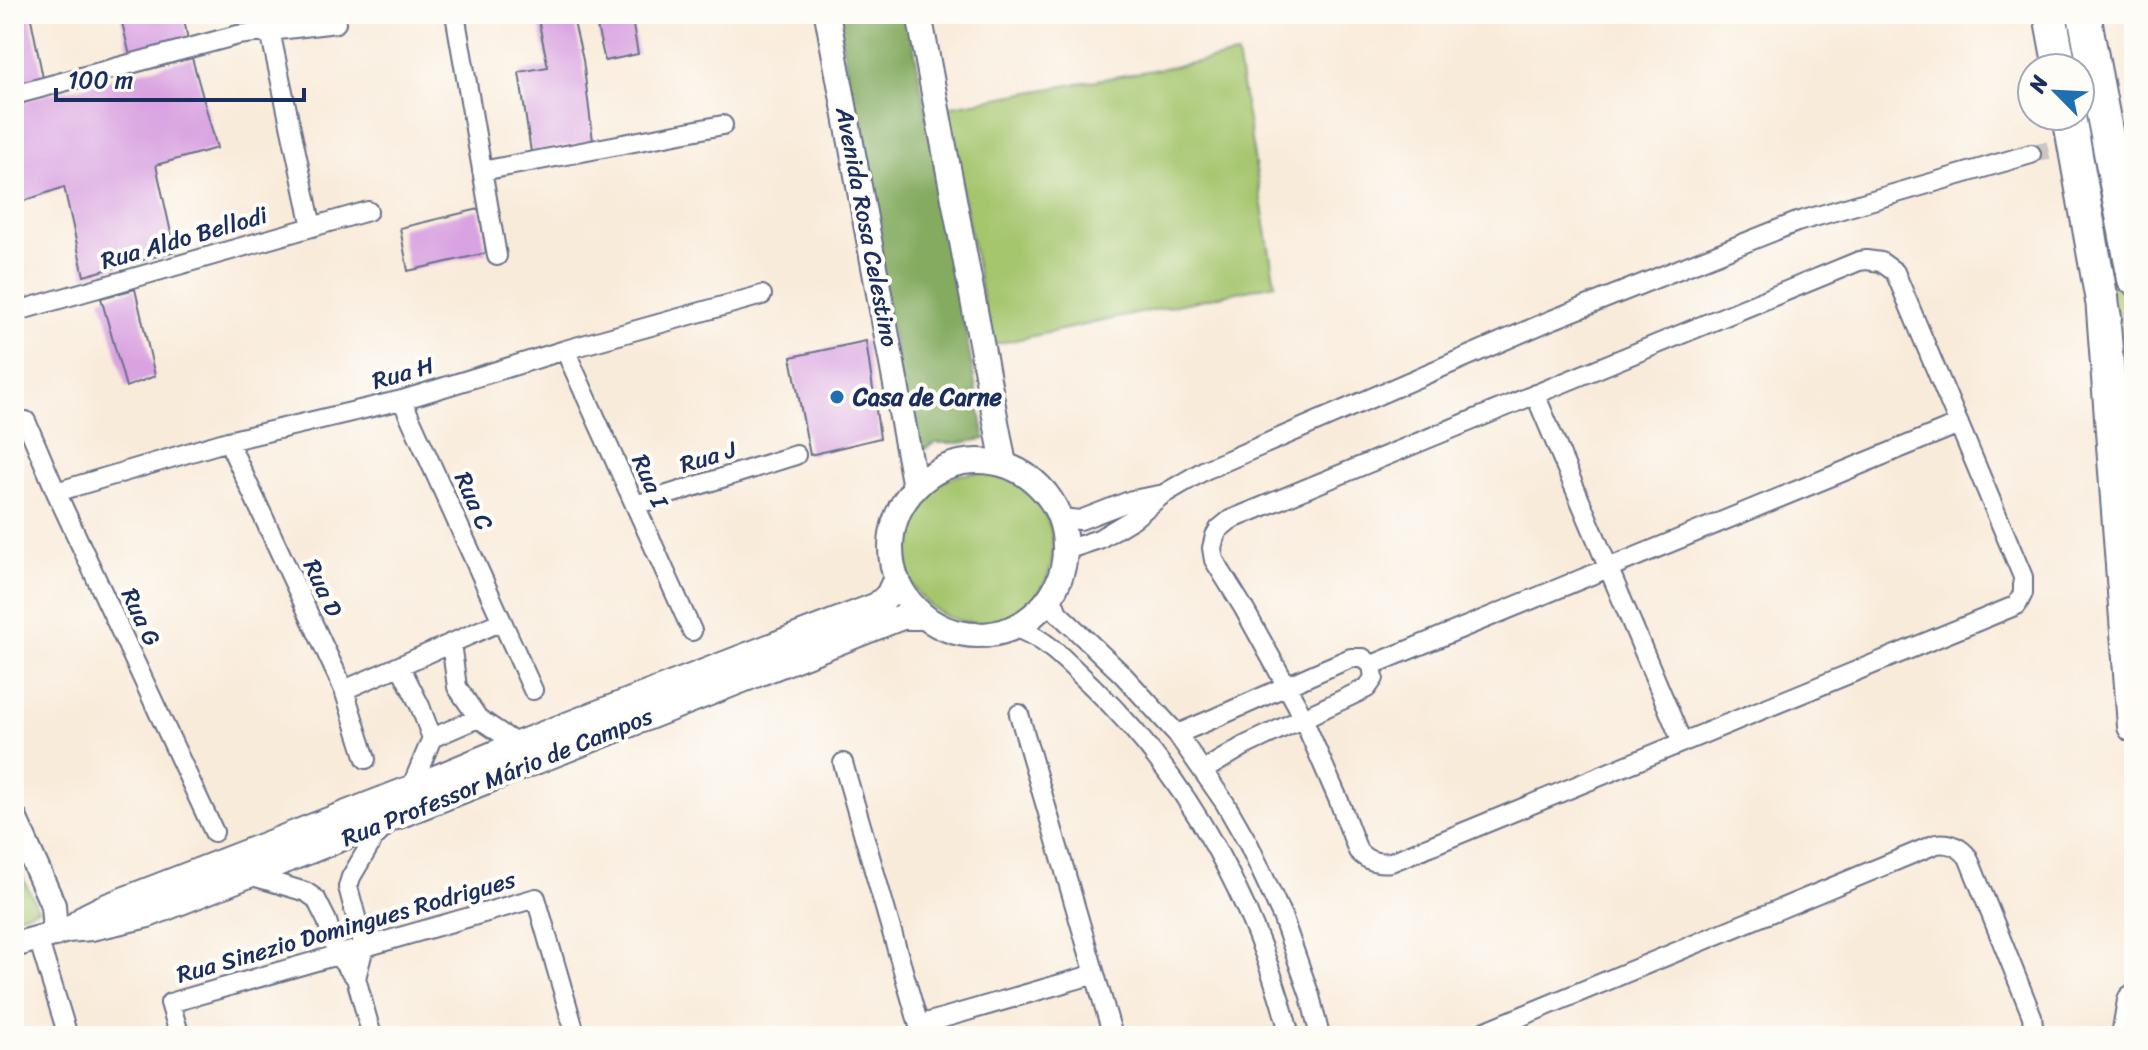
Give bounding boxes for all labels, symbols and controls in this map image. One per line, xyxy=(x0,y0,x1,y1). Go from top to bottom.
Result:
scale bar xyxy=(56,52,304,102)
north arrow xyxy=(2016,52,2096,132)
text: 100 m xyxy=(68,59,133,101)
text: N xyxy=(2017,68,2059,100)
street label: Avenida Rosa Celestino xyxy=(823,103,911,351)
street label: Rua Aldo Bellodi xyxy=(96,194,273,282)
street label: Rua H xyxy=(367,344,439,402)
place label: Casa de Carne xyxy=(852,376,1003,418)
marker: Casa de Carne xyxy=(828,388,846,406)
street label: Rua J xyxy=(675,428,742,485)
street label: Rua I xyxy=(620,447,681,516)
street label: Rua C xyxy=(442,465,506,537)
street label: Rua D xyxy=(291,552,355,625)
street label: Rua G xyxy=(109,581,173,653)
street label: Rua Professor Mário de Campos xyxy=(335,695,660,859)
street label: Rua Sinezio Domingues Rodrigues xyxy=(172,858,521,996)

